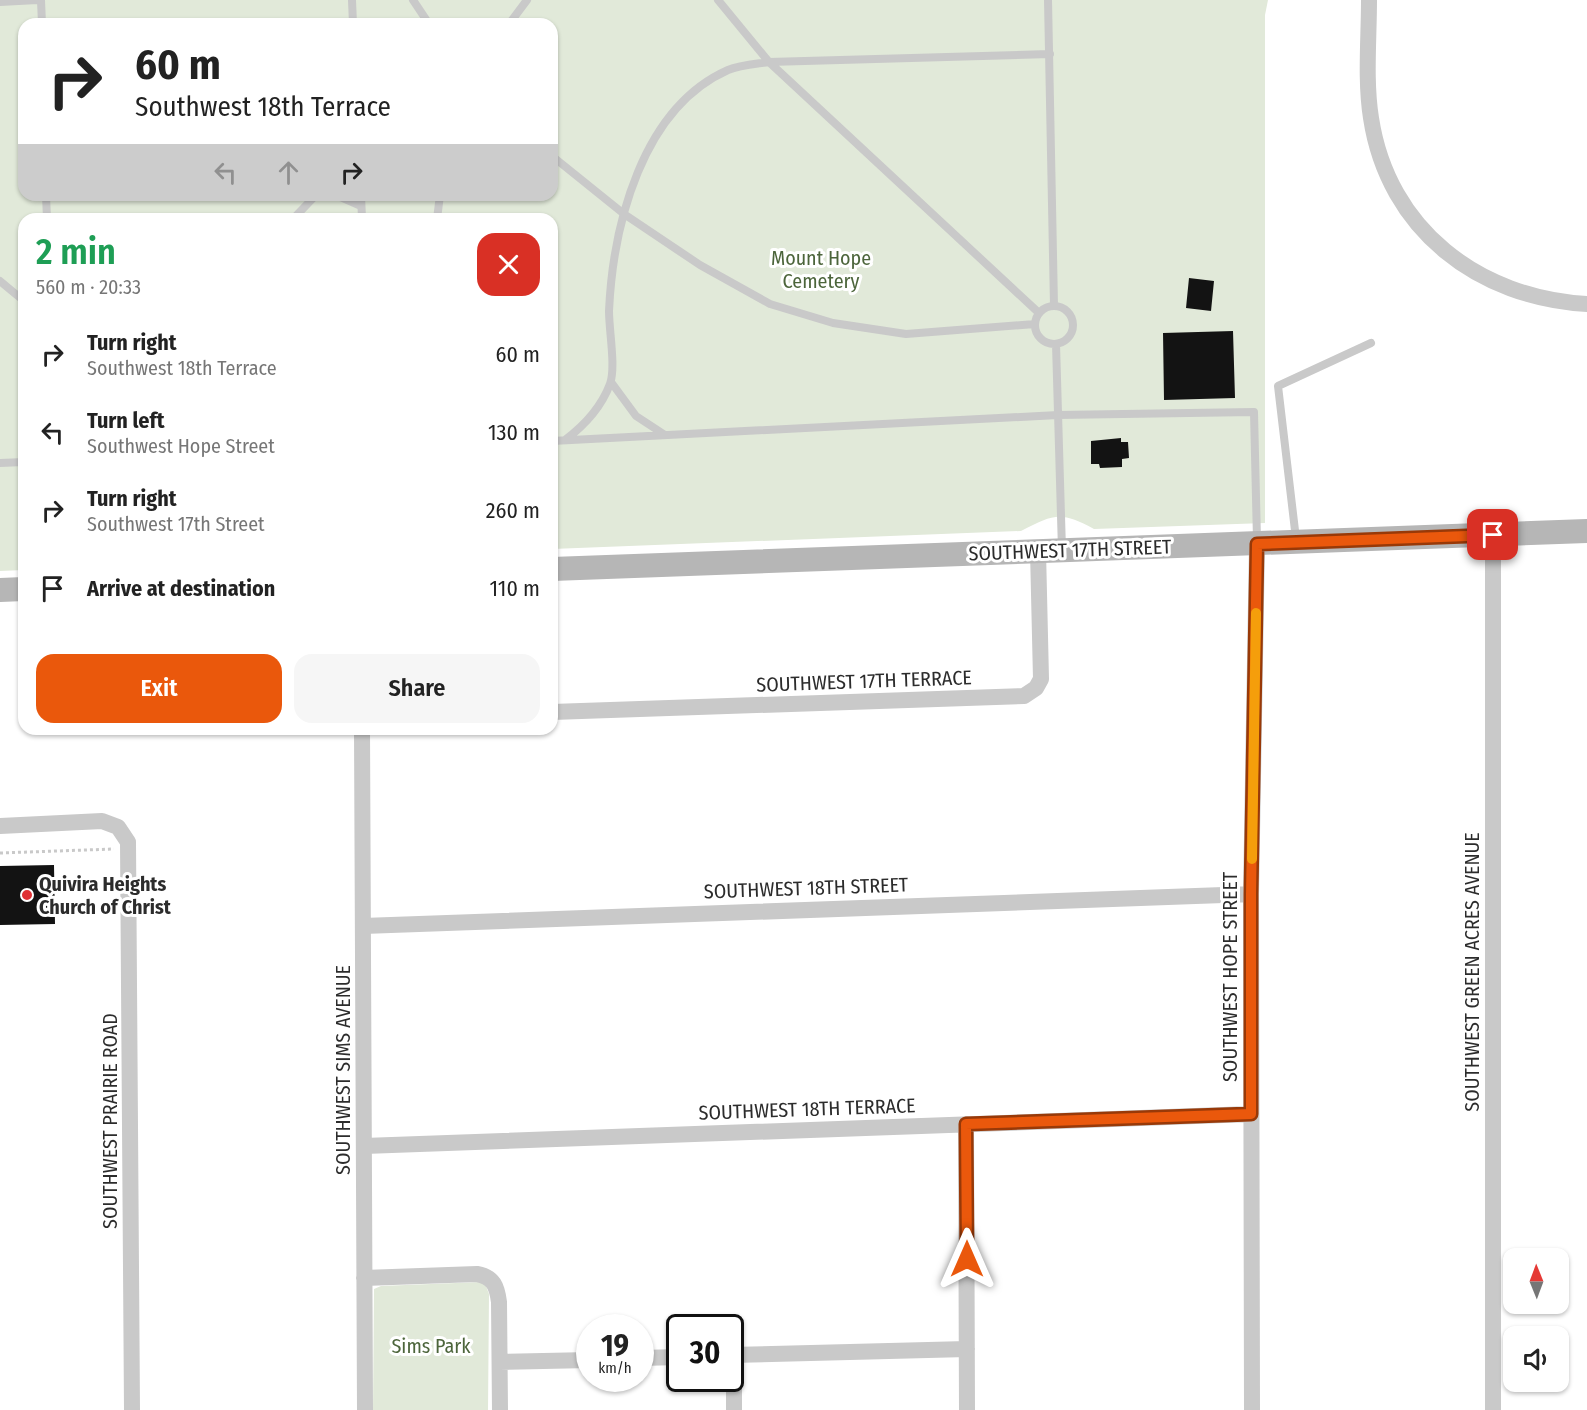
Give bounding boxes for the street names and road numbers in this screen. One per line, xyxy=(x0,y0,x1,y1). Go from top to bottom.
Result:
street label: SOUTHWEST 17TH STREET xyxy=(968,534,1173,566)
street label: SOUTHWEST 17TH TERRACE xyxy=(756,665,972,697)
street label: SOUTHWEST GREEN ACRES AVENUE xyxy=(1460,832,1484,1112)
street label: SOUTHWEST HOPE STREET xyxy=(1218,871,1242,1082)
street label: SOUTHWEST 18TH STREET xyxy=(703,872,909,904)
street label: SOUTHWEST SIMS AVENUE xyxy=(331,965,355,1175)
street label: SOUTHWEST PRAIRIE ROAD xyxy=(98,1013,122,1229)
street label: SOUTHWEST 18TH TERRACE xyxy=(698,1093,916,1125)

